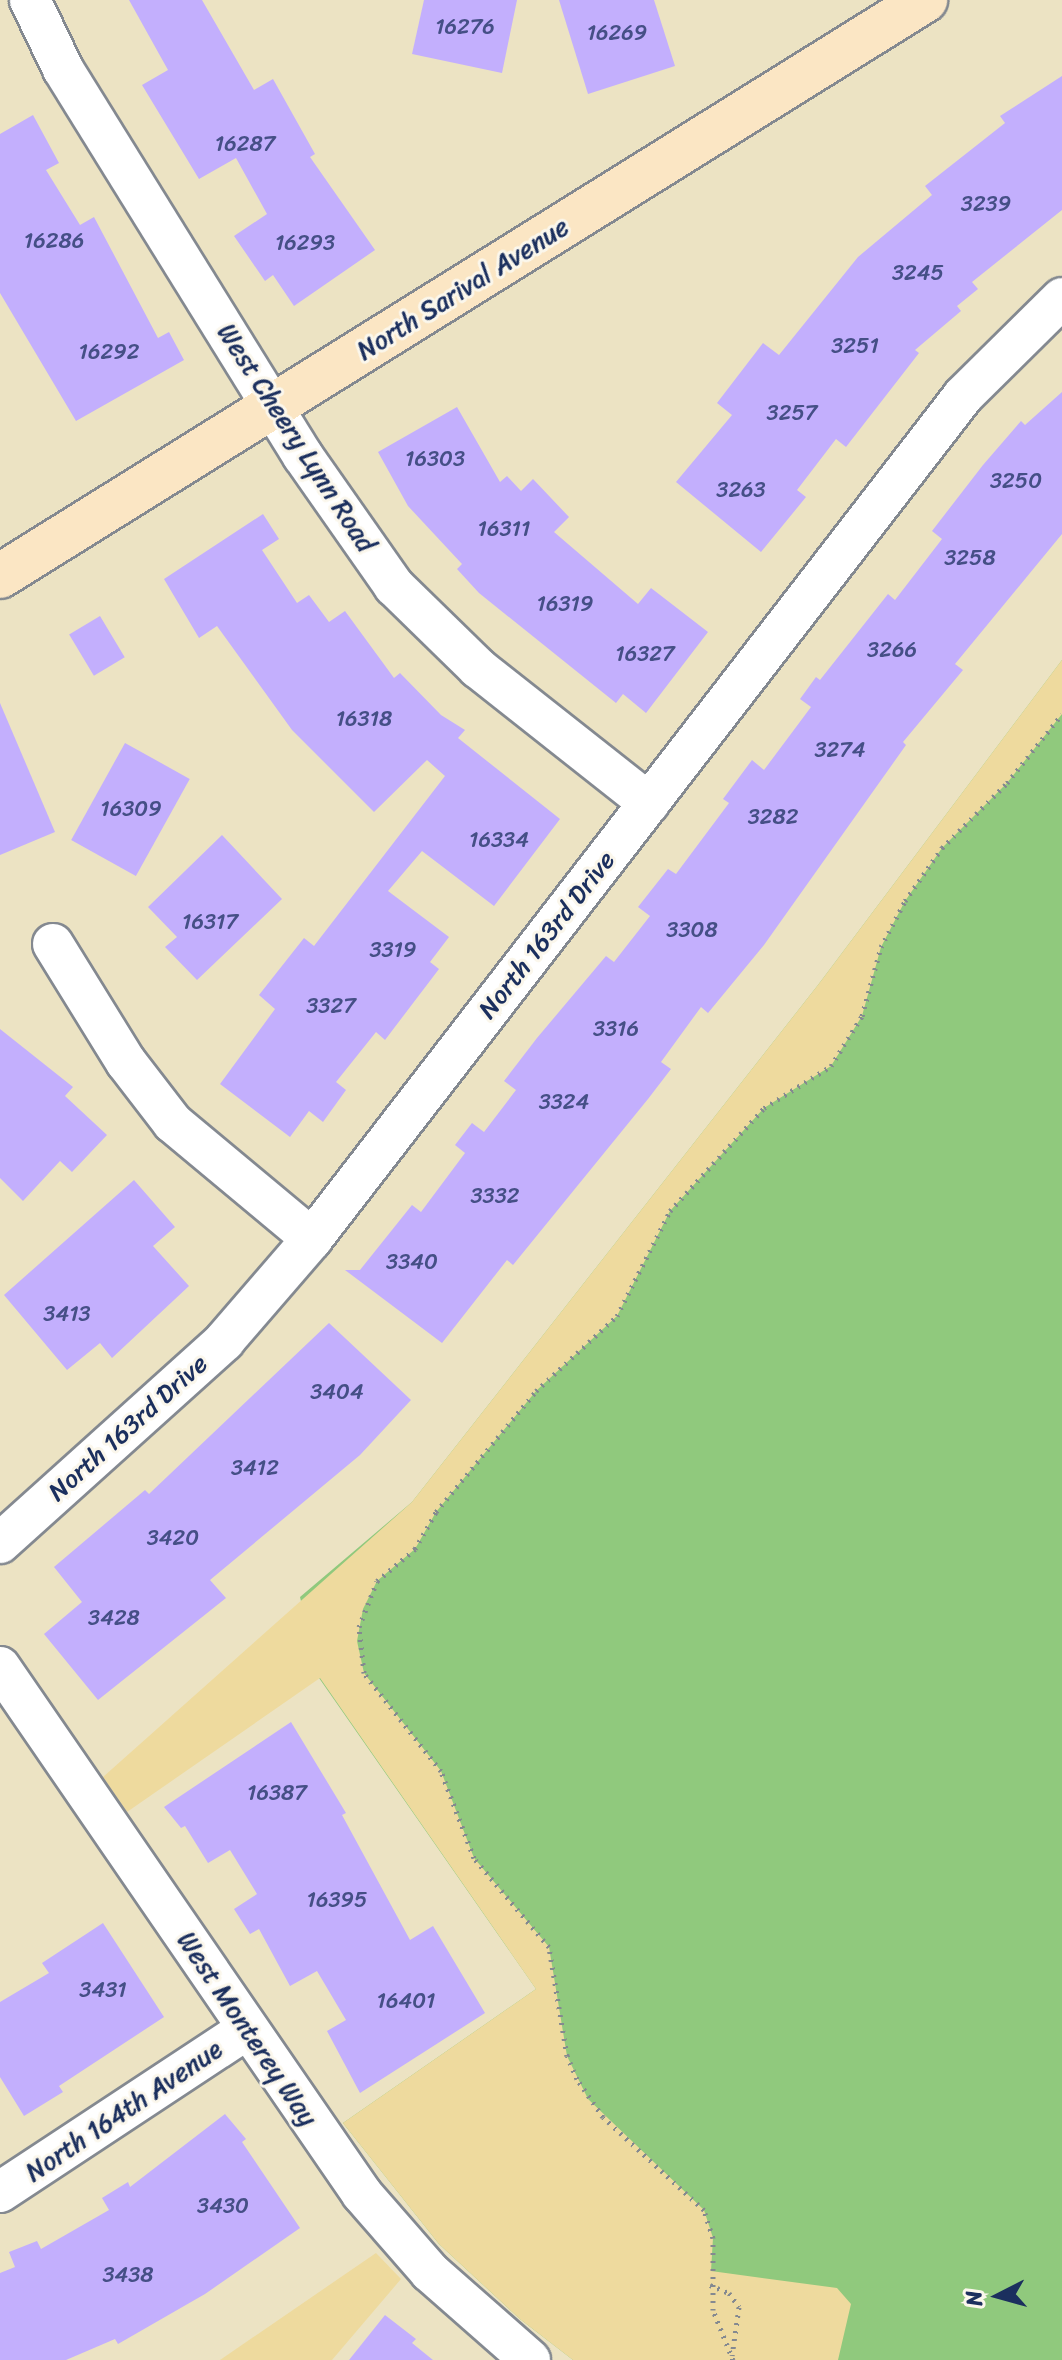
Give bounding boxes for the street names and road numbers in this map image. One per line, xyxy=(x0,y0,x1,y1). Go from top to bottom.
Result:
street label: North Sarival Avenue xyxy=(352,211,574,367)
street label: West Cheery Lynn Road xyxy=(210,318,382,558)
street label: North 163rd Drive xyxy=(472,845,622,1025)
street label: North 163rd Drive xyxy=(42,1348,214,1508)
street label: West Monterey Way xyxy=(171,1926,323,2132)
street label: North 164th Avenue xyxy=(20,2034,228,2188)

